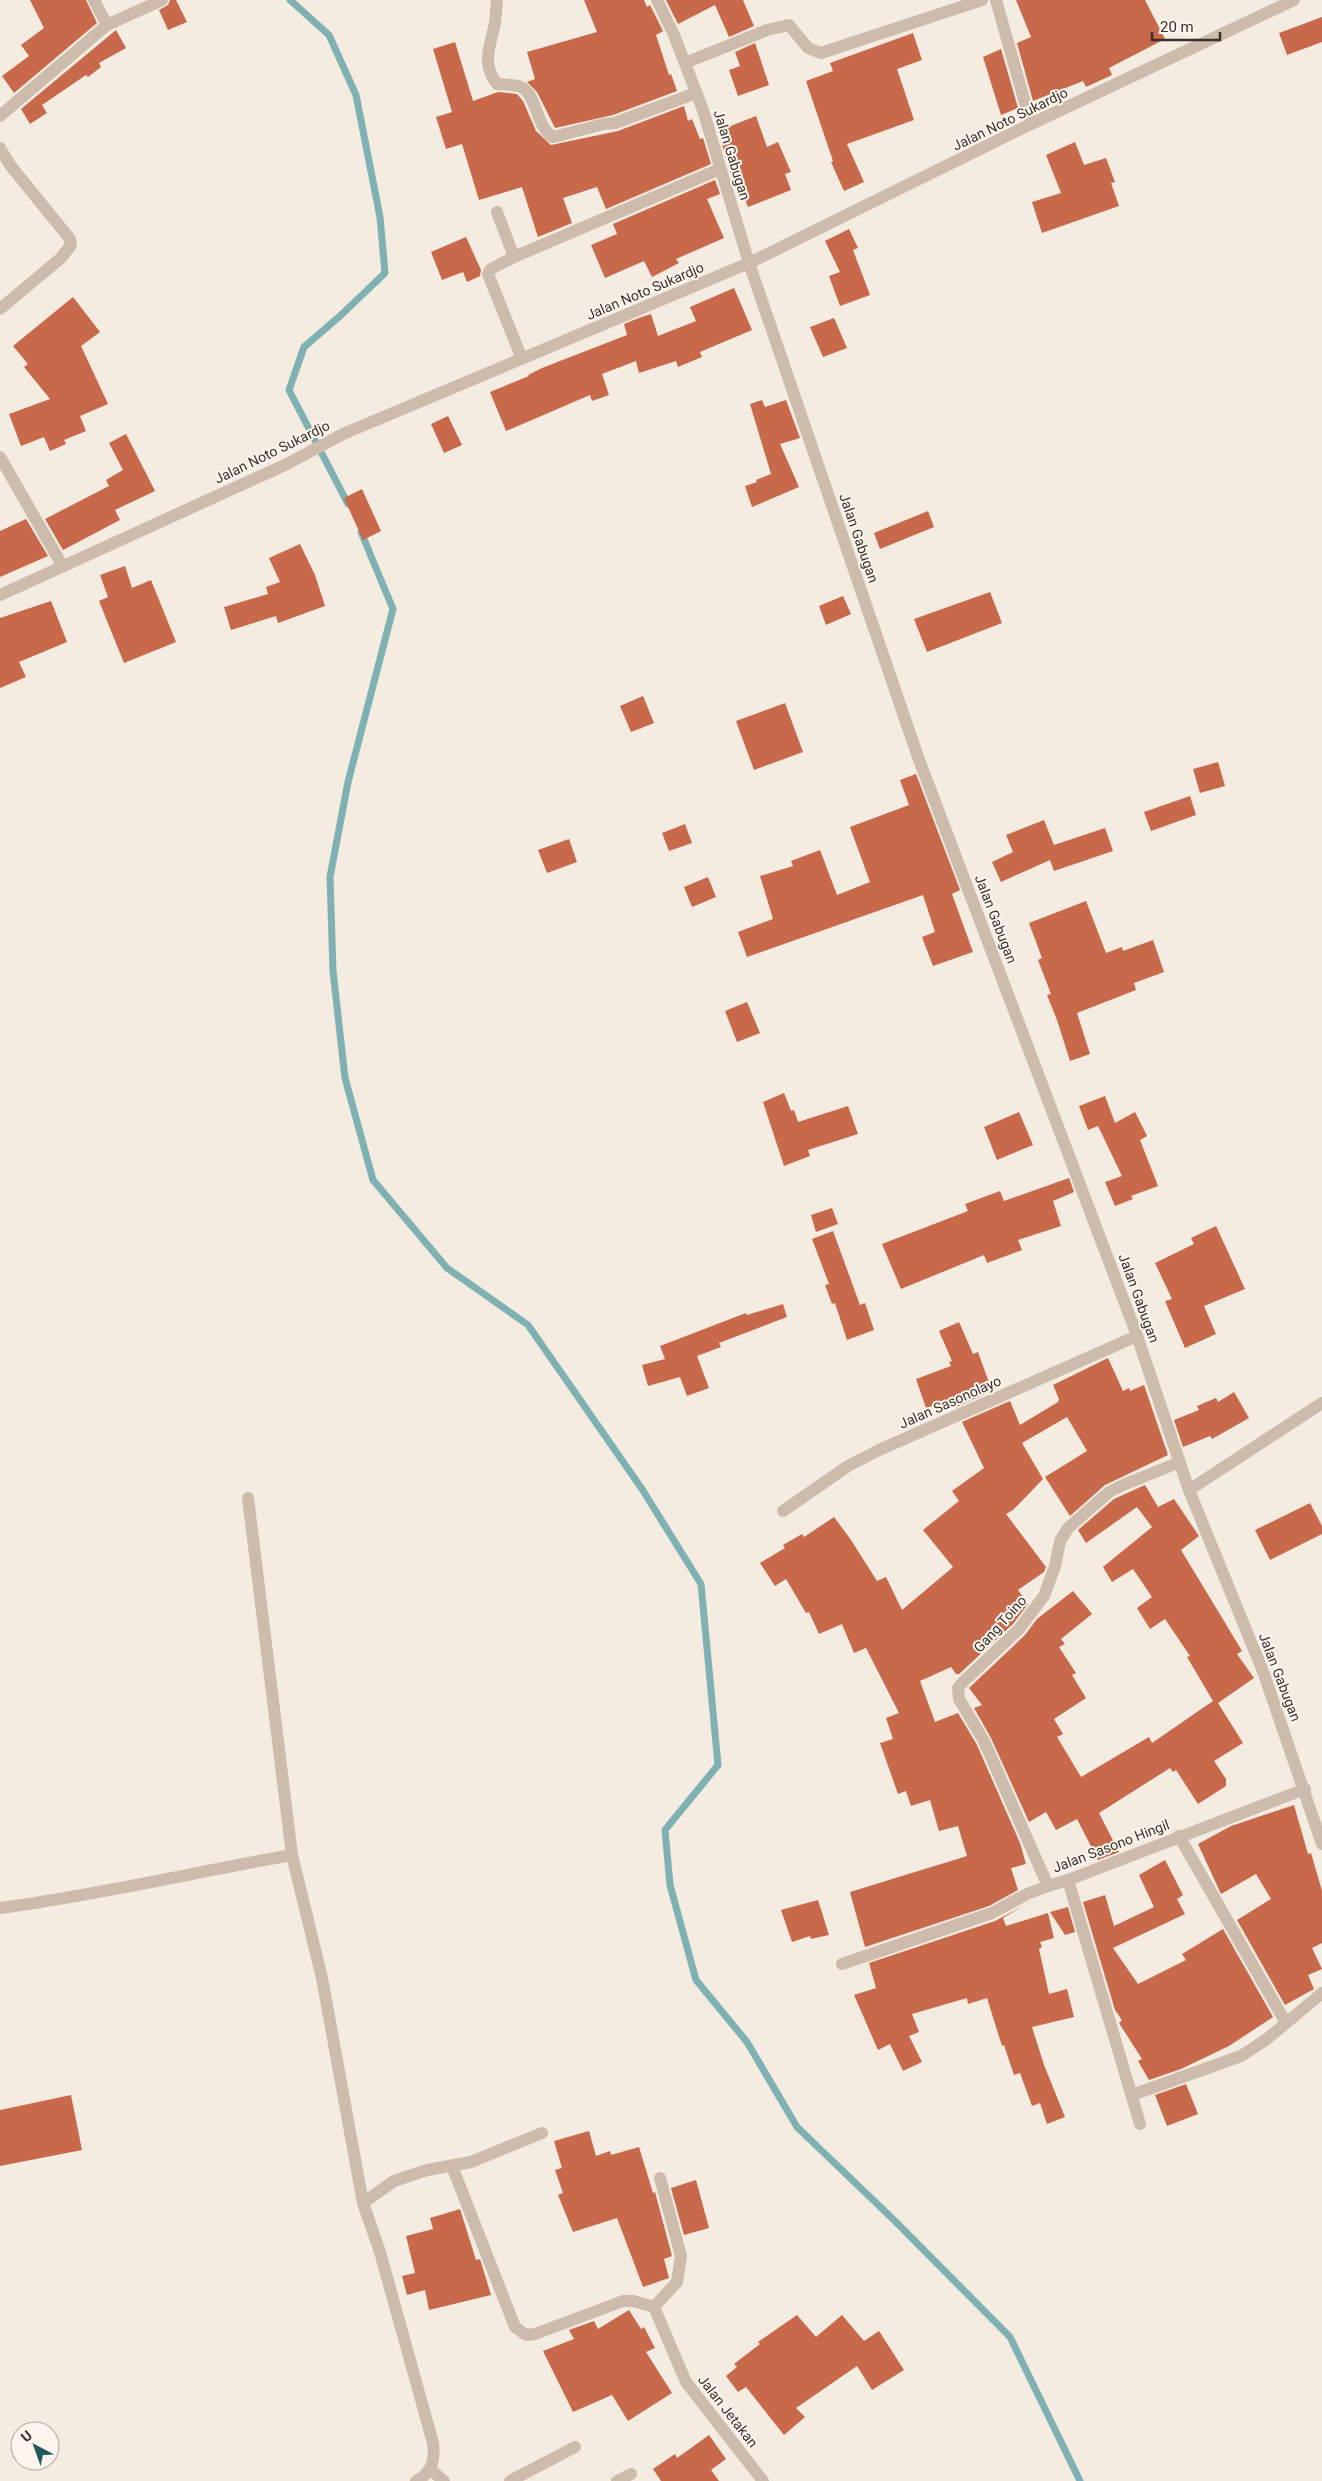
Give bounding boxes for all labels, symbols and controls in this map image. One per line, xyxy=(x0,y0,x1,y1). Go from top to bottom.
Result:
scale bar xyxy=(1152,10,1220,42)
text: 20 m xyxy=(1160,18,1194,36)
street label: Jalan Noto Sukardjo xyxy=(950,84,1070,154)
street label: Jalan Gabugan xyxy=(711,108,753,202)
street label: Jalan Noto Sukardjo xyxy=(584,259,706,323)
street label: Jalan Noto Sukardjo xyxy=(212,417,332,487)
street label: Jalan Gabugan xyxy=(836,491,882,585)
street label: Jalan Gabugan xyxy=(972,872,1020,966)
street label: Jalan Gabugan xyxy=(1115,1251,1163,1345)
street label: Jalan Sasonolayo xyxy=(897,1372,1003,1432)
street label: Gang Toino xyxy=(970,1592,1030,1656)
street label: Jalan Gabugan xyxy=(1256,1630,1304,1724)
street label: Jalan Sasono Hingil xyxy=(1050,1816,1172,1876)
street label: Jalan Jetakan xyxy=(695,2372,761,2450)
north arrow xyxy=(10,2421,60,2471)
text: U xyxy=(18,2427,35,2445)

